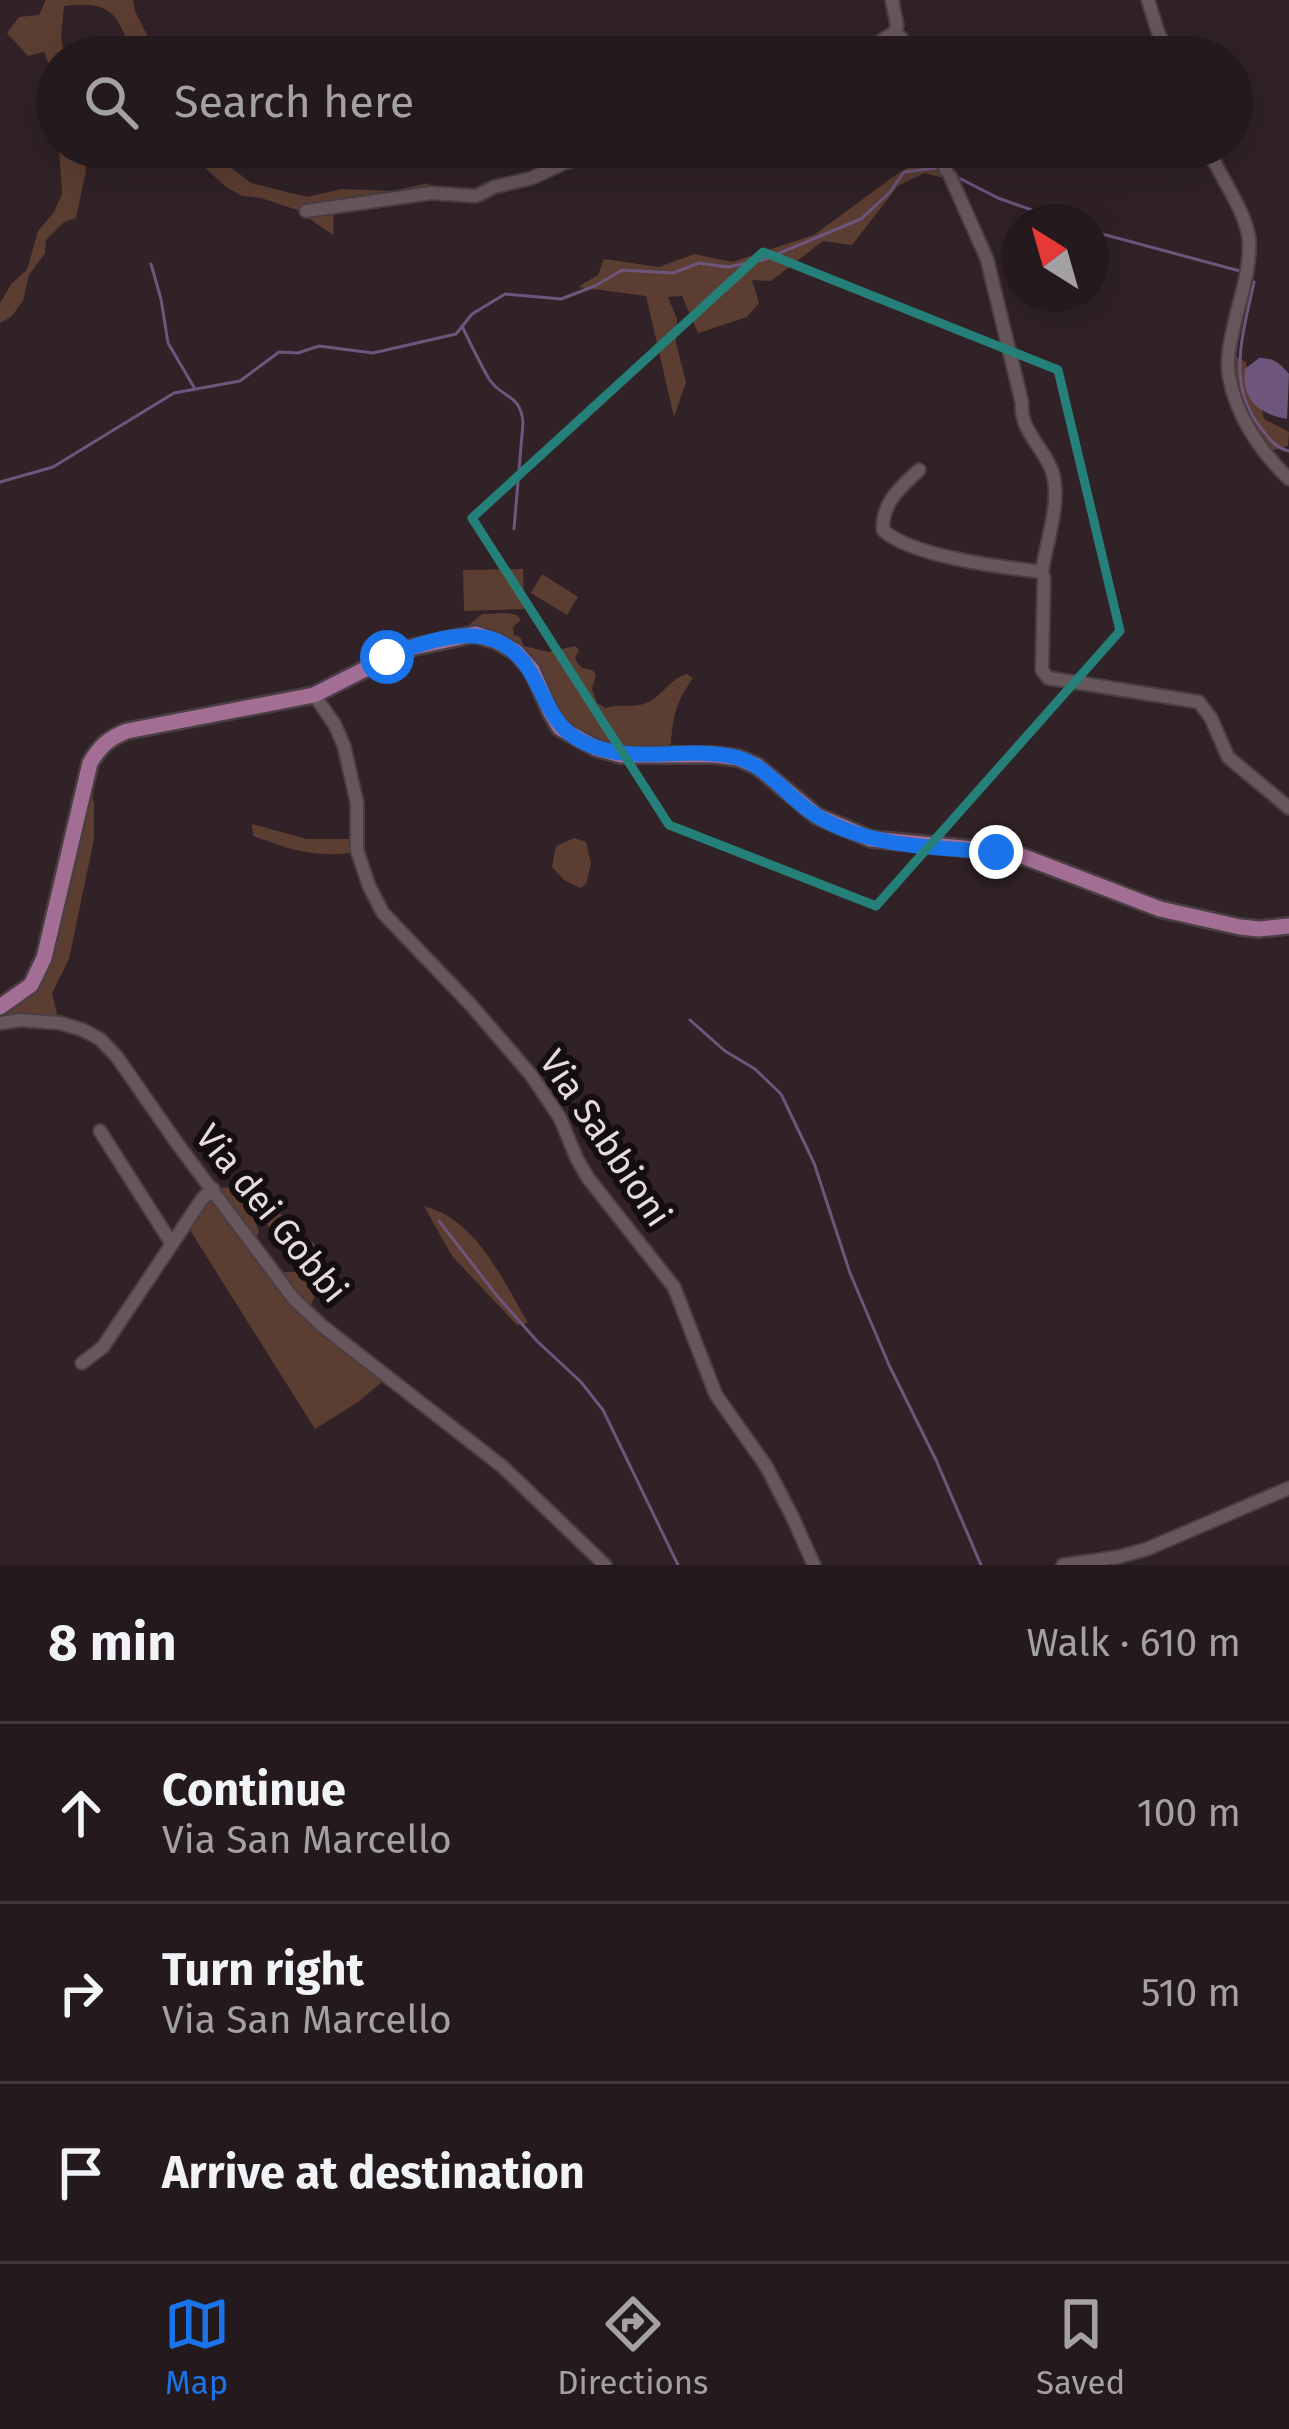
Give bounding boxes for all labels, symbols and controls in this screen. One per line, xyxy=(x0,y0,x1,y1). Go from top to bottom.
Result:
search box xyxy=(36,36,1253,168)
icon: search xyxy=(78,69,144,135)
text: Search here xyxy=(174,75,414,129)
north arrow xyxy=(1001,204,1109,312)
route start xyxy=(360,630,414,684)
route end xyxy=(969,825,1023,879)
street label: Via Sabbioni xyxy=(530,1042,680,1235)
street label: Via dei Gobbi xyxy=(186,1116,357,1312)
text: 8 min xyxy=(48,1612,177,1674)
text: Walk · 610 m xyxy=(1026,1620,1241,1666)
text: Continue xyxy=(162,1763,346,1817)
icon: ahead xyxy=(48,1780,114,1846)
text: 100 m xyxy=(1137,1790,1241,1836)
text: Via San Marcello xyxy=(162,1817,452,1863)
text: Turn right xyxy=(162,1943,364,1997)
icon: right xyxy=(48,1960,114,2026)
text: 510 m xyxy=(1141,1970,1241,2016)
text: Via San Marcello xyxy=(162,1997,452,2043)
icon: arrive xyxy=(48,2140,114,2206)
text: Arrive at destination xyxy=(162,2146,585,2200)
tab: Map xyxy=(164,2291,230,2403)
tab: Directions xyxy=(557,2291,709,2403)
tab: Saved xyxy=(1036,2291,1125,2403)

